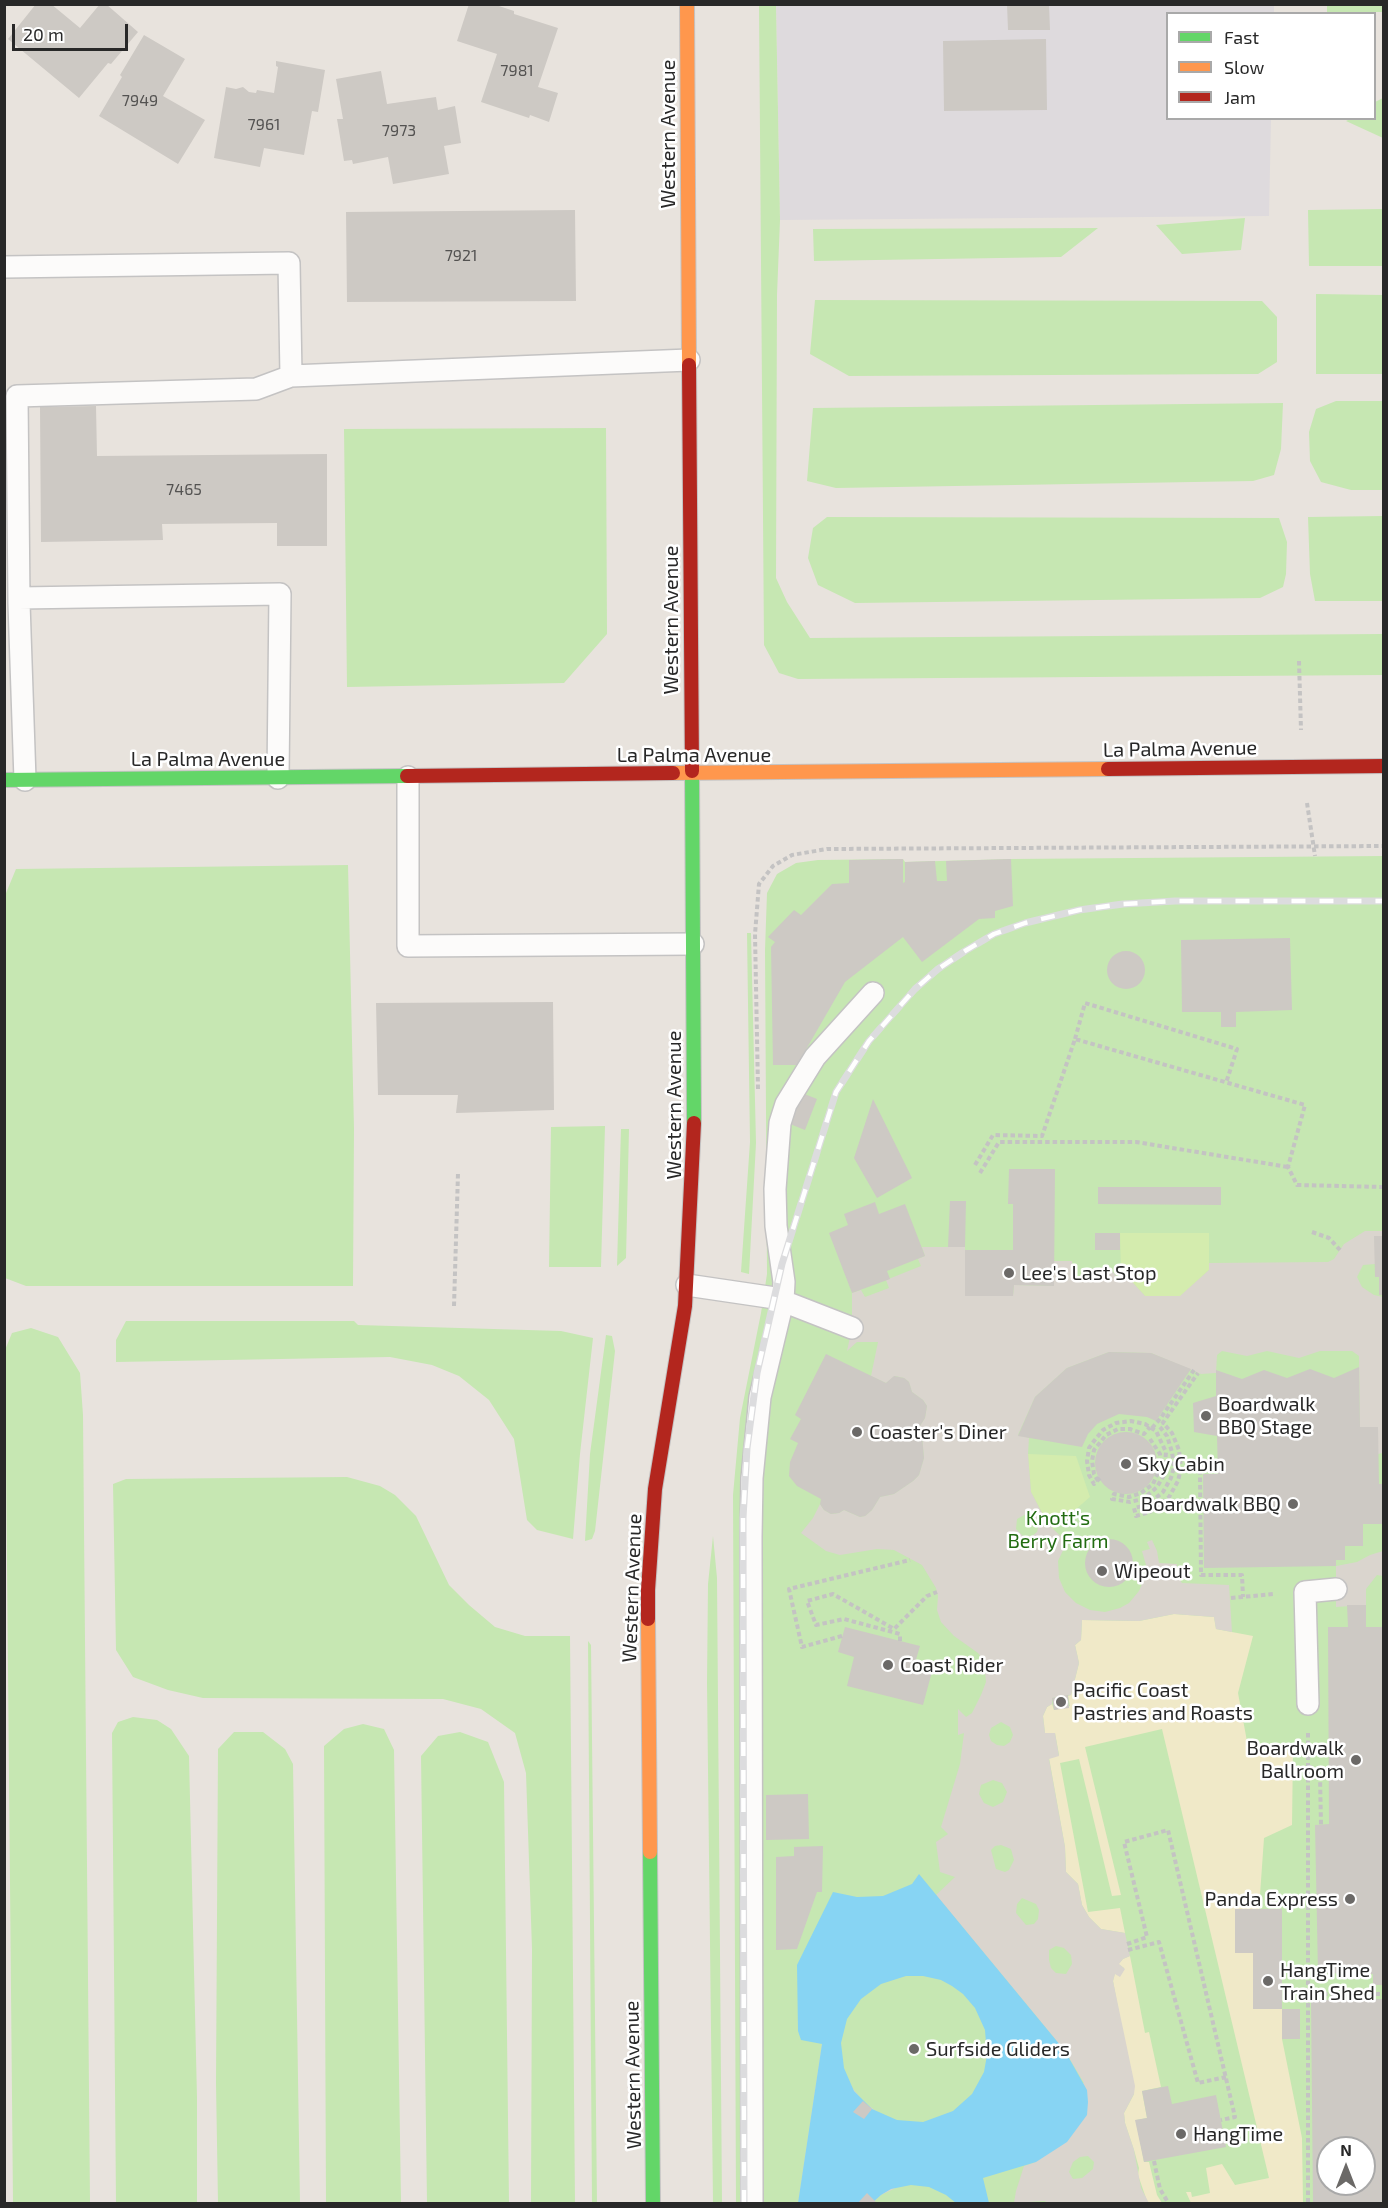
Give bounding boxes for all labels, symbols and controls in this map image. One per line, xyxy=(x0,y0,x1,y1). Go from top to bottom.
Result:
scale bar xyxy=(15,12,130,50)
legend xyxy=(1166,12,1376,120)
text: 20 m xyxy=(23,23,64,45)
text: Fast xyxy=(1224,26,1259,48)
text: Slow xyxy=(1224,56,1264,78)
street label: Western Avenue xyxy=(656,60,680,208)
house number: 7981 xyxy=(500,61,534,81)
text: Jam xyxy=(1224,86,1256,108)
house number: 7949 xyxy=(122,91,158,111)
house number: 7961 xyxy=(248,115,280,135)
house number: 7973 xyxy=(382,121,416,141)
house number: 7921 xyxy=(445,246,477,266)
house number: 7465 xyxy=(166,480,202,500)
street label: Western Avenue xyxy=(659,546,683,694)
street label: La Palma Avenue xyxy=(1103,736,1257,762)
street label: La Palma Avenue xyxy=(617,743,771,767)
street label: La Palma Avenue xyxy=(131,747,285,771)
street label: Western Avenue xyxy=(662,1031,686,1179)
place label: Lee's Last Stop xyxy=(1021,1261,1157,1285)
marker: Lee's Last Stop xyxy=(1002,1266,1016,1280)
place label: Boardwalk BBQ Stage xyxy=(1218,1392,1316,1439)
marker: Boardwalk BBQ Stage xyxy=(1199,1409,1213,1423)
place label: Coaster's Diner xyxy=(869,1420,1007,1444)
marker: Coaster's Diner xyxy=(850,1425,864,1439)
place label: Sky Cabin xyxy=(1138,1452,1225,1476)
marker: Sky Cabin xyxy=(1119,1457,1133,1471)
place label: Boardwalk BBQ xyxy=(1141,1492,1281,1516)
marker: Boardwalk BBQ xyxy=(1286,1497,1300,1511)
park label: Knott's Berry Farm xyxy=(1007,1506,1109,1553)
street label: Western Avenue xyxy=(617,1513,647,1663)
place label: Wipeout xyxy=(1114,1559,1191,1583)
marker: Wipeout xyxy=(1095,1564,1109,1578)
place label: Coast Rider xyxy=(900,1653,1004,1677)
marker: Coast Rider xyxy=(881,1658,895,1672)
place label: Pacific Coast Pastries and Roasts xyxy=(1073,1678,1253,1725)
marker: Pacific Coast Pastries and Roasts xyxy=(1054,1695,1068,1709)
place label: Boardwalk Ballroom xyxy=(1246,1736,1344,1783)
marker: Boardwalk Ballroom xyxy=(1349,1753,1363,1767)
place label: Panda Express xyxy=(1205,1887,1338,1911)
marker: Panda Express xyxy=(1343,1892,1357,1906)
place label: HangTime Train Shed xyxy=(1280,1958,1375,2005)
marker: HangTime Train Shed xyxy=(1261,1974,1275,1988)
street label: Western Avenue xyxy=(620,2000,646,2150)
place label: Surfside Gliders xyxy=(926,2037,1070,2061)
marker: Surfside Gliders xyxy=(907,2042,921,2056)
place label: HangTime xyxy=(1193,2122,1283,2146)
marker: HangTime xyxy=(1174,2127,1188,2141)
north arrow xyxy=(1316,2136,1376,2196)
text: N xyxy=(1340,2140,1352,2159)

